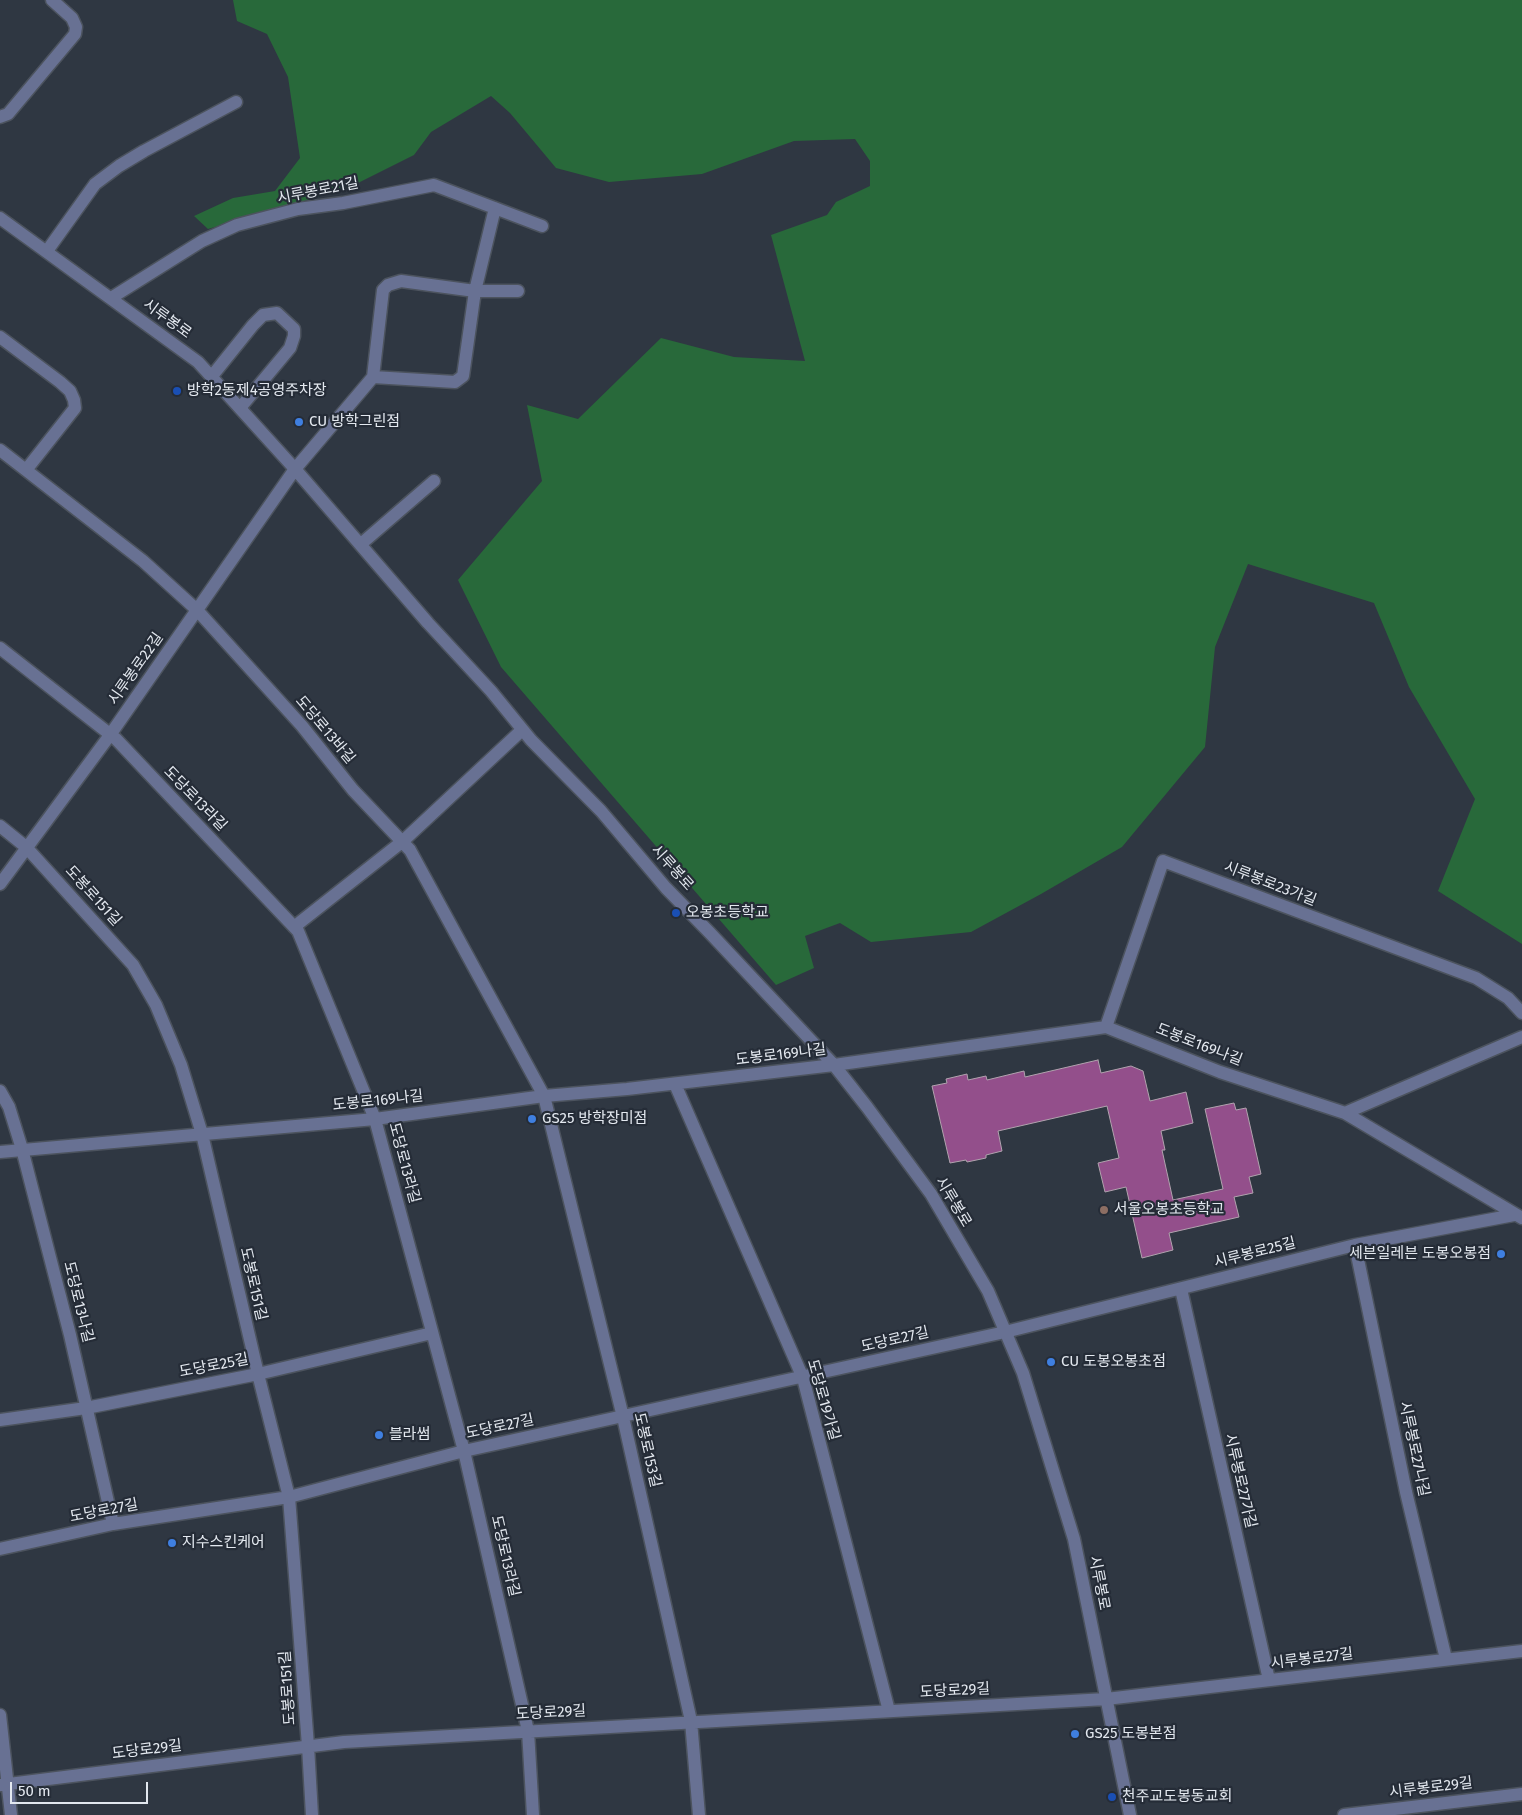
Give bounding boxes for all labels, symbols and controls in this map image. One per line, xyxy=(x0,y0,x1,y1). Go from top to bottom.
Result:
street label: 시루봉로21길 xyxy=(276,174,360,208)
street label: 시루봉로 xyxy=(139,295,195,343)
place label: 방학2동제4공영주차장 xyxy=(187,382,327,400)
marker: 방학2동제4공영주차장 xyxy=(171,385,183,397)
place label: CU 방학그린점 xyxy=(309,413,400,431)
marker: CU 방학그린점 xyxy=(293,416,305,428)
street label: 시루봉로22길 xyxy=(105,629,167,709)
street label: 도당로13바길 xyxy=(291,692,359,768)
street label: 도당로13라길 xyxy=(160,763,230,835)
street label: 시루봉로 xyxy=(647,841,697,895)
street label: 시루봉로23가길 xyxy=(1221,858,1319,910)
street label: 도봉로151길 xyxy=(61,862,125,930)
place label: 오봉초등학교 xyxy=(686,904,769,922)
marker: 오봉초등학교 xyxy=(670,907,682,919)
street label: 도봉로169나길 xyxy=(1153,1020,1245,1070)
street label: 도봉로169나길 xyxy=(735,1041,827,1069)
street label: 도봉로169나길 xyxy=(332,1087,424,1115)
place label: GS25 방학장미점 xyxy=(542,1110,647,1128)
marker: GS25 방학장미점 xyxy=(526,1113,538,1125)
street label: 도당로13라길 xyxy=(385,1121,423,1205)
street label: 시루봉로 xyxy=(931,1174,975,1230)
place label: 서울오봉초등학교 xyxy=(1114,1201,1224,1219)
marker: 서울오봉초등학교 xyxy=(1098,1204,1110,1216)
street label: 시루봉로25길 xyxy=(1212,1234,1298,1272)
street label: 도봉로151길 xyxy=(236,1245,270,1323)
place label: 세븐일레븐 도봉오봉점 xyxy=(1349,1245,1491,1263)
marker: 세븐일레븐 도봉오봉점 xyxy=(1495,1248,1507,1260)
street label: 도당로13나길 xyxy=(59,1260,97,1344)
street label: 도당로27길 xyxy=(859,1323,931,1357)
street label: 도당로25길 xyxy=(178,1350,250,1382)
place label: CU 도봉오봉초점 xyxy=(1061,1353,1166,1371)
marker: CU 도봉오봉초점 xyxy=(1045,1356,1057,1368)
street label: 도당로19가길 xyxy=(803,1357,843,1443)
street label: 시루봉로27나길 xyxy=(1395,1400,1433,1498)
street label: 도당로27길 xyxy=(464,1411,536,1443)
street label: 도봉로153길 xyxy=(630,1411,664,1489)
place label: 블라썸 xyxy=(389,1426,430,1444)
marker: 블라썸 xyxy=(373,1429,385,1441)
street label: 시루봉로27가길 xyxy=(1220,1432,1260,1530)
street label: 도당로27길 xyxy=(68,1496,140,1526)
street label: 도당로13라길 xyxy=(487,1514,523,1598)
place label: 지수스킨케어 xyxy=(182,1534,265,1552)
marker: 지수스킨케어 xyxy=(166,1537,178,1549)
street label: 시루봉로 xyxy=(1085,1554,1113,1612)
street label: 시루봉로27길 xyxy=(1270,1645,1354,1673)
street label: 도봉로151길 xyxy=(276,1650,300,1726)
street label: 도당로29길 xyxy=(919,1680,991,1702)
street label: 도당로29길 xyxy=(515,1702,587,1724)
place label: GS25 도봉본점 xyxy=(1085,1725,1177,1743)
marker: GS25 도봉본점 xyxy=(1069,1728,1081,1740)
street label: 도당로29길 xyxy=(111,1737,183,1763)
scale bar xyxy=(12,1772,150,1804)
street label: 시루봉로29길 xyxy=(1388,1774,1474,1802)
text: 50 m xyxy=(18,1782,51,1800)
place label: 천주교도봉동교회 xyxy=(1122,1788,1232,1806)
marker: 천주교도봉동교회 xyxy=(1106,1791,1118,1803)

